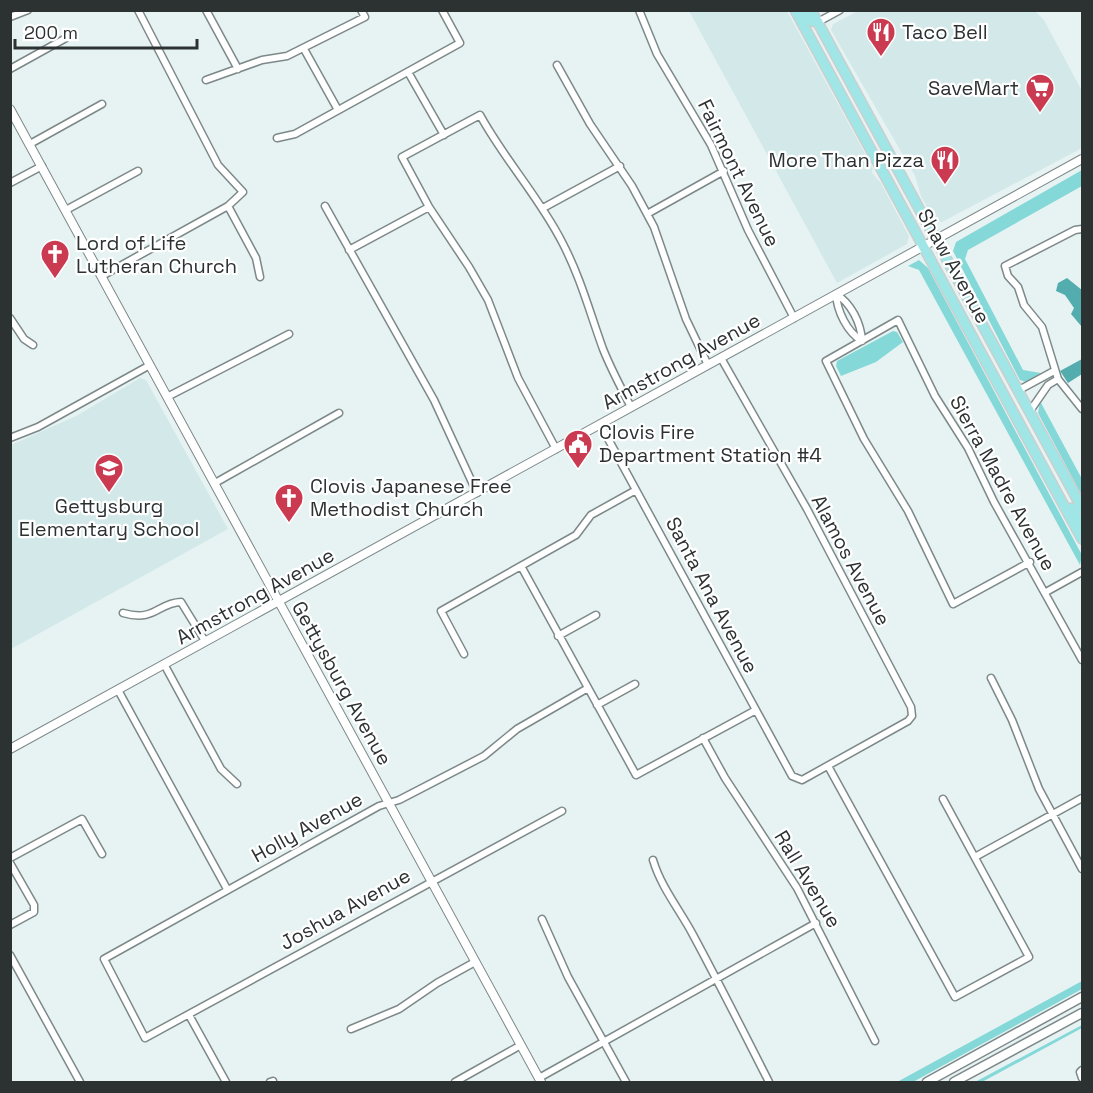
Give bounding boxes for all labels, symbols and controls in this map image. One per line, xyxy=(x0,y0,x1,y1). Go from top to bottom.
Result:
scale bar xyxy=(15,12,196,50)
restaurant icon: Taco Bell xyxy=(865,16,897,58)
place label: Taco Bell xyxy=(902,19,988,45)
text: 200 m xyxy=(24,21,78,44)
supermarket icon: SaveMart xyxy=(1024,72,1056,114)
place label: SaveMart xyxy=(928,75,1019,101)
street label: Fairmont Avenue xyxy=(692,95,786,251)
restaurant icon: More Than Pizza xyxy=(929,144,961,186)
place label: More Than Pizza xyxy=(769,147,924,173)
street label: Shaw Avenue xyxy=(912,204,996,328)
place label: Lord of Life Lutheran Church xyxy=(76,230,237,279)
church icon: Lord of Life Lutheran Church xyxy=(39,238,71,280)
street label: Armstrong Avenue xyxy=(597,307,765,415)
street label: Sierra Madre Avenue xyxy=(944,391,1062,575)
place label: Clovis Fire Department Station #4 xyxy=(599,419,822,468)
public building icon: Clovis Fire Department Station #4 xyxy=(562,428,594,470)
school or university icon: Gettysburg Elementary School xyxy=(93,452,125,494)
place label: Clovis Japanese Free Methodist Church xyxy=(310,473,512,522)
church icon: Clovis Japanese Free Methodist Church xyxy=(273,482,305,524)
street label: Alamos Avenue xyxy=(806,490,896,630)
place label: Gettysburg Elementary School xyxy=(19,493,199,542)
street label: Santa Ana Avenue xyxy=(660,512,764,678)
street label: Armstrong Avenue xyxy=(171,542,339,650)
street label: Gettysburg Avenue xyxy=(286,596,398,770)
street label: Holly Avenue xyxy=(247,786,367,868)
street label: Rall Avenue xyxy=(769,825,847,933)
street label: Joshua Avenue xyxy=(275,862,415,956)

